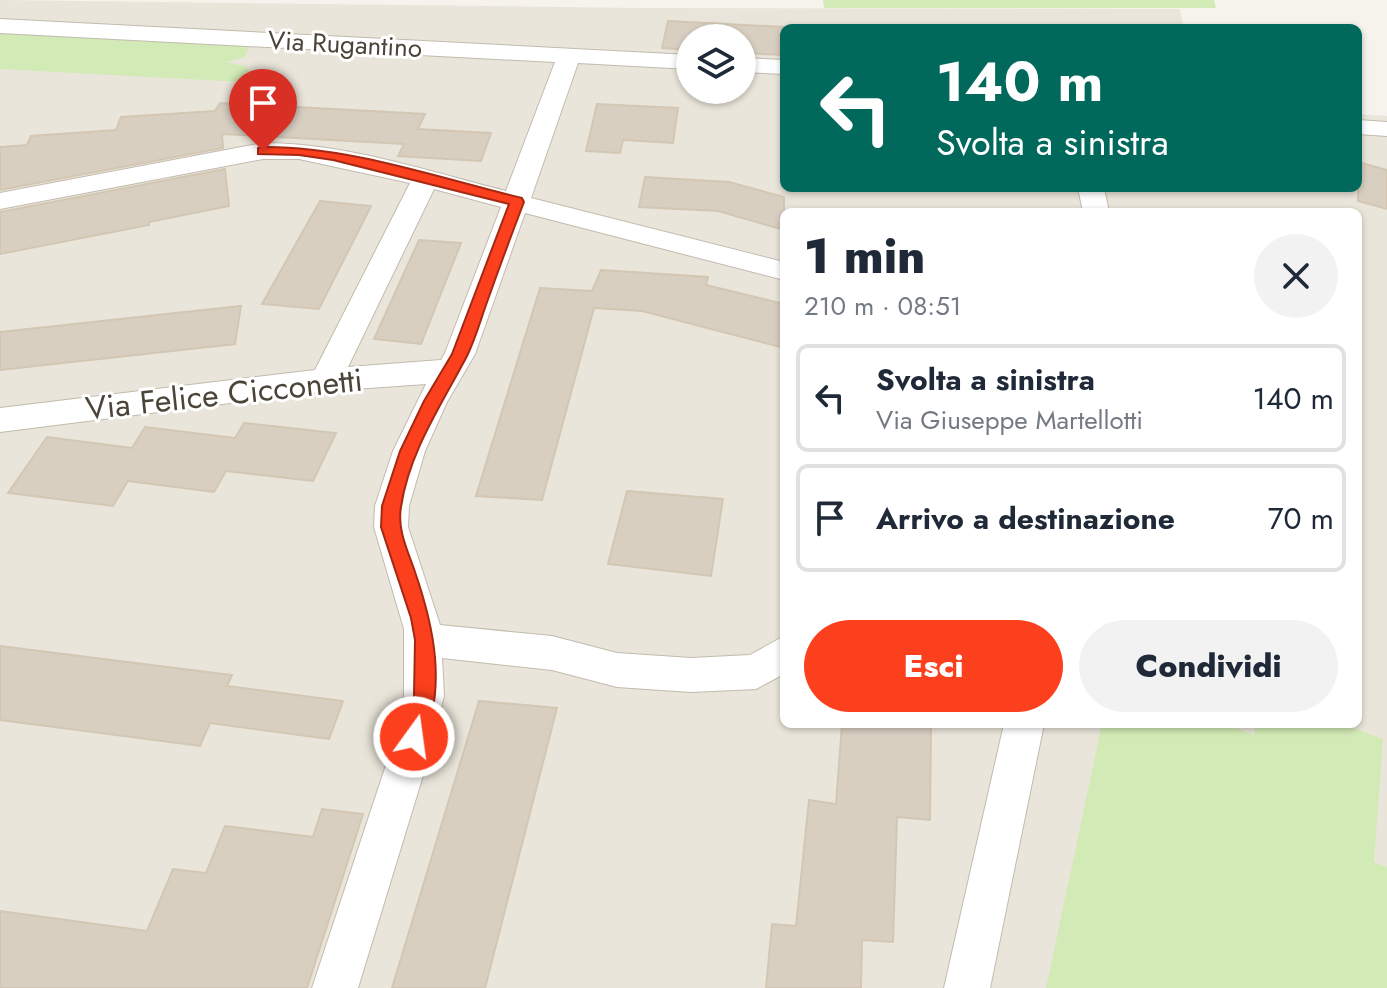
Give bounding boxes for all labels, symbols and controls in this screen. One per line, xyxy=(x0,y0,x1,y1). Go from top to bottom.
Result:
street label: Via Rugantino xyxy=(267,21,423,67)
map controls xyxy=(676,24,756,104)
button: layers xyxy=(676,24,756,104)
text: 140 m xyxy=(936,41,1103,122)
icon: left xyxy=(804,56,908,160)
pin xyxy=(229,69,297,151)
icon: arrive xyxy=(241,81,285,125)
text: Svolta a sinistra xyxy=(936,116,1169,168)
text: 1 min xyxy=(804,222,925,291)
button: close xyxy=(1254,234,1338,318)
text: 210 m · 08:51 xyxy=(804,287,962,325)
street label: Via Felice Cicconetti xyxy=(83,357,365,431)
text: Svolta a sinistra xyxy=(876,358,1095,401)
icon: left xyxy=(808,376,852,420)
text: 140 m xyxy=(1253,377,1334,420)
text: Via Giuseppe Martellotti xyxy=(876,401,1143,439)
icon: arrive xyxy=(808,496,852,540)
text: Arrivo a destinazione xyxy=(876,497,1175,540)
text: 70 m xyxy=(1268,497,1334,540)
button: Esci xyxy=(804,620,1063,712)
button: Condividi xyxy=(1079,620,1338,712)
position arrow xyxy=(372,695,456,779)

